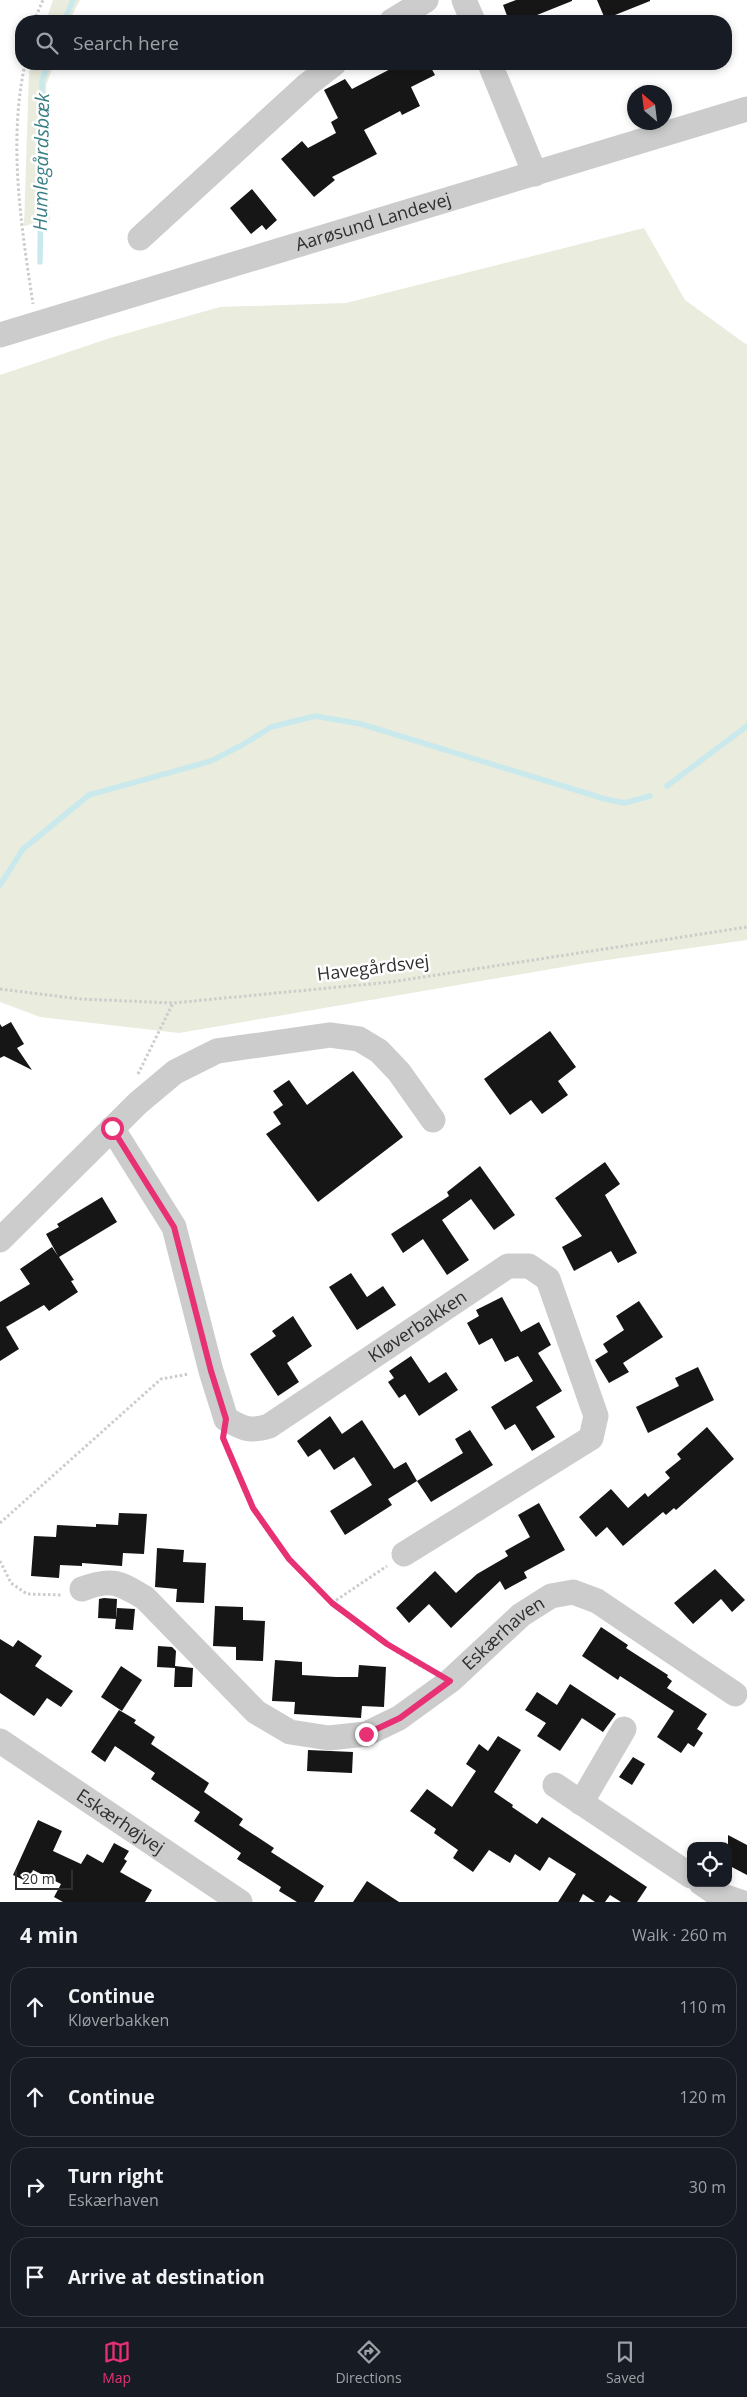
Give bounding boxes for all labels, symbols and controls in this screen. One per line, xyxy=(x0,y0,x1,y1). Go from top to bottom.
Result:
search box xyxy=(15,15,732,70)
icon: search xyxy=(33,29,61,57)
text: Search here xyxy=(73,30,179,56)
north arrow xyxy=(627,85,672,130)
water label: Humlegårdsbæk xyxy=(27,92,55,231)
street label: Aarøsund Landevej xyxy=(292,186,454,256)
street label: Havegårdsvej xyxy=(315,948,430,986)
route start xyxy=(101,1117,124,1140)
street label: Kløverbakken xyxy=(363,1284,471,1367)
street label: Eskærhaven xyxy=(456,1590,549,1675)
route end xyxy=(355,1723,378,1746)
street label: Eskærhøjvej xyxy=(72,1783,170,1859)
map controls xyxy=(687,1842,732,1887)
button: locate xyxy=(687,1842,732,1887)
scale bar xyxy=(15,1867,72,1890)
text: 20 m xyxy=(22,1869,55,1888)
text: 4 min xyxy=(20,1921,78,1949)
text: Walk · 260 m xyxy=(632,1924,727,1946)
text: Continue xyxy=(68,1983,155,2009)
icon: ahead xyxy=(21,1993,49,2021)
text: 110 m xyxy=(680,1996,726,2018)
text: Kløverbakken xyxy=(68,2009,169,2031)
icon: ahead xyxy=(21,2083,49,2111)
text: Continue xyxy=(68,2084,155,2110)
text: 120 m xyxy=(680,2086,726,2108)
text: Turn right xyxy=(68,2163,163,2189)
icon: right xyxy=(21,2173,49,2201)
text: 30 m xyxy=(689,2176,726,2198)
text: Eskærhaven xyxy=(68,2189,159,2211)
icon: arrive xyxy=(21,2263,49,2291)
text: Arrive at destination xyxy=(68,2264,265,2290)
tab: Map xyxy=(102,2338,131,2387)
tab: Directions xyxy=(335,2338,402,2387)
tab: Saved xyxy=(606,2338,645,2387)

